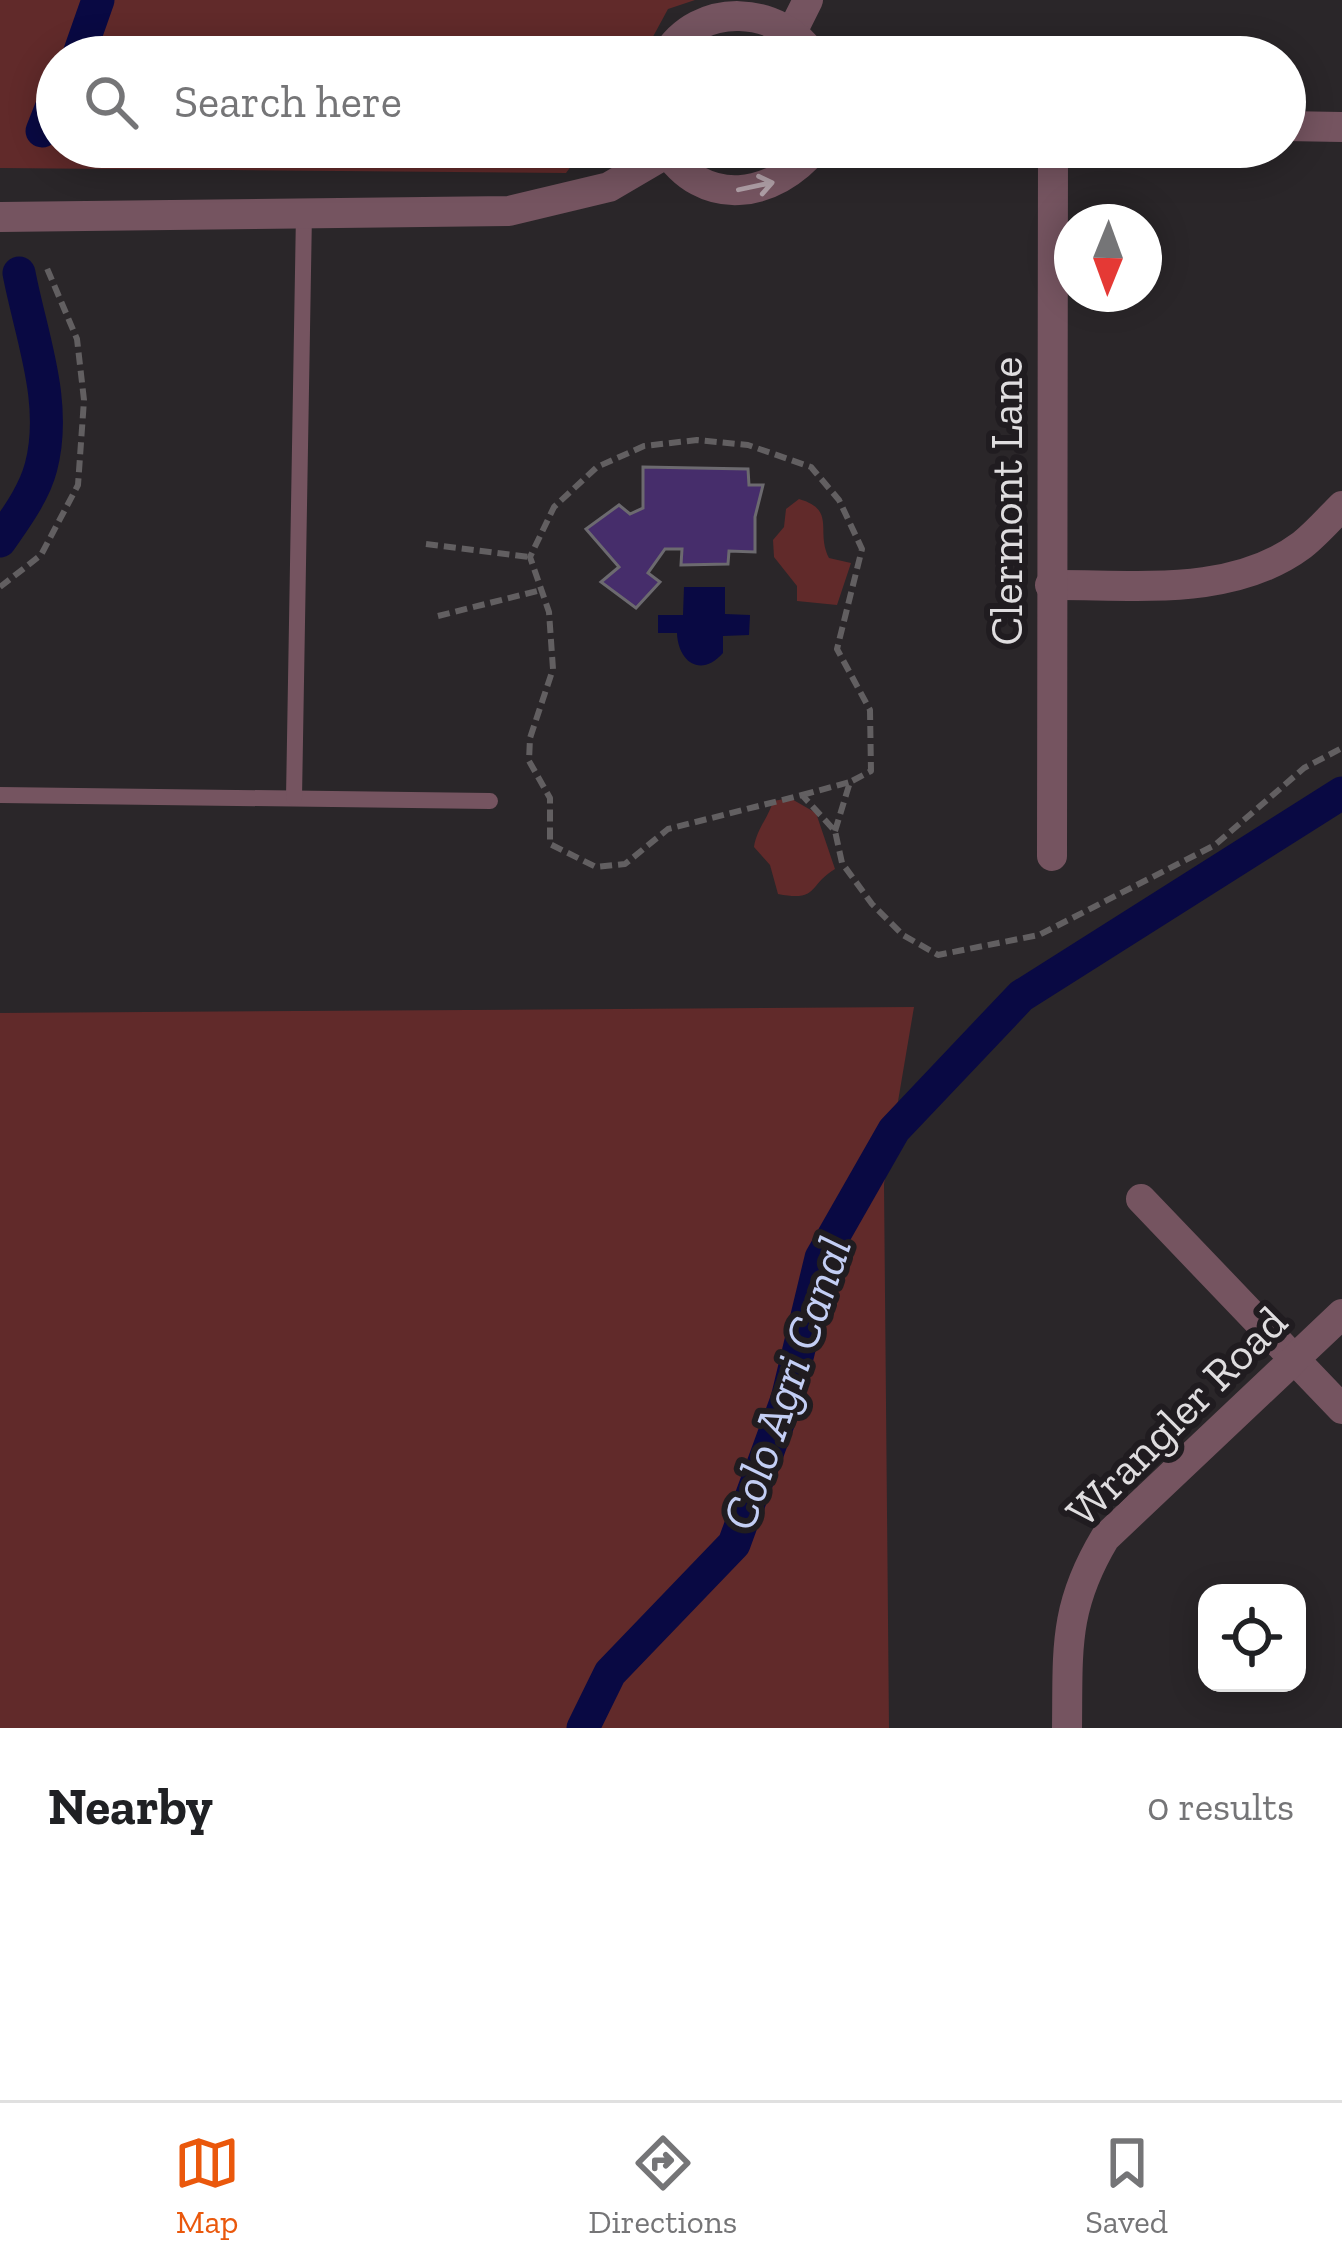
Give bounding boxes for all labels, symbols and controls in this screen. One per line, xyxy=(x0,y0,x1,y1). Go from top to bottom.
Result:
search box xyxy=(36,36,1306,168)
icon: search xyxy=(78,69,144,135)
text: Search here xyxy=(174,75,402,129)
one-way arrow xyxy=(736,174,775,196)
north arrow xyxy=(1054,204,1162,312)
street label: Clermont Lane xyxy=(980,357,1034,645)
water label: Colo Agri Canal xyxy=(710,1229,863,1537)
street label: Wrangler Road xyxy=(1055,1295,1298,1538)
map controls xyxy=(1198,1584,1306,1692)
button: locate xyxy=(1198,1584,1306,1692)
text: Nearby xyxy=(48,1776,213,1837)
text: 0 results xyxy=(1147,1783,1294,1830)
tab: Map xyxy=(174,2130,240,2241)
tab: Directions xyxy=(588,2130,737,2241)
tab: Saved xyxy=(1085,2130,1168,2241)

